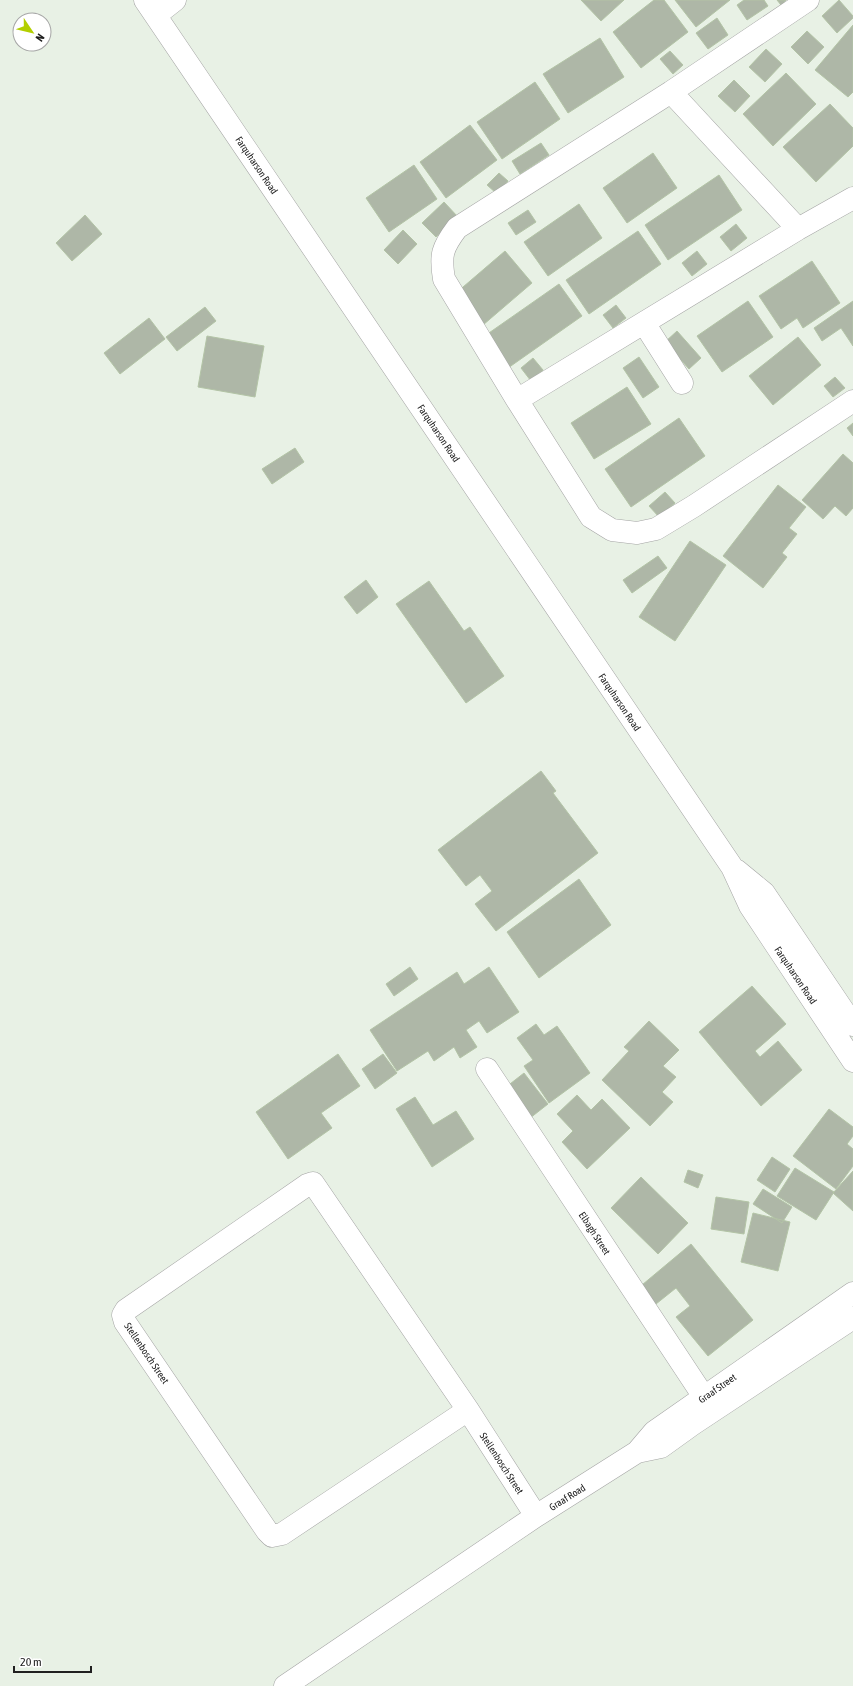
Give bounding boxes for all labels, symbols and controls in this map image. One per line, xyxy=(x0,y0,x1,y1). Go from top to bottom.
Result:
north arrow xyxy=(12,12,52,52)
text: N xyxy=(33,32,47,44)
street label: Farquharson Road xyxy=(233,134,280,196)
street label: Farquharson Road xyxy=(415,402,462,464)
street label: Farquharson Road xyxy=(596,671,643,733)
street label: Farquharson Road xyxy=(772,944,819,1006)
street label: Elbagh Street xyxy=(577,1210,613,1257)
street label: Stellenbosch Street xyxy=(122,1321,171,1386)
street label: Graaf Street xyxy=(696,1371,738,1405)
street label: Stellenbosch Street xyxy=(478,1431,526,1496)
street label: Graaf Road xyxy=(547,1482,588,1513)
scale bar xyxy=(14,1648,91,1674)
text: 20 m xyxy=(20,1655,42,1669)

